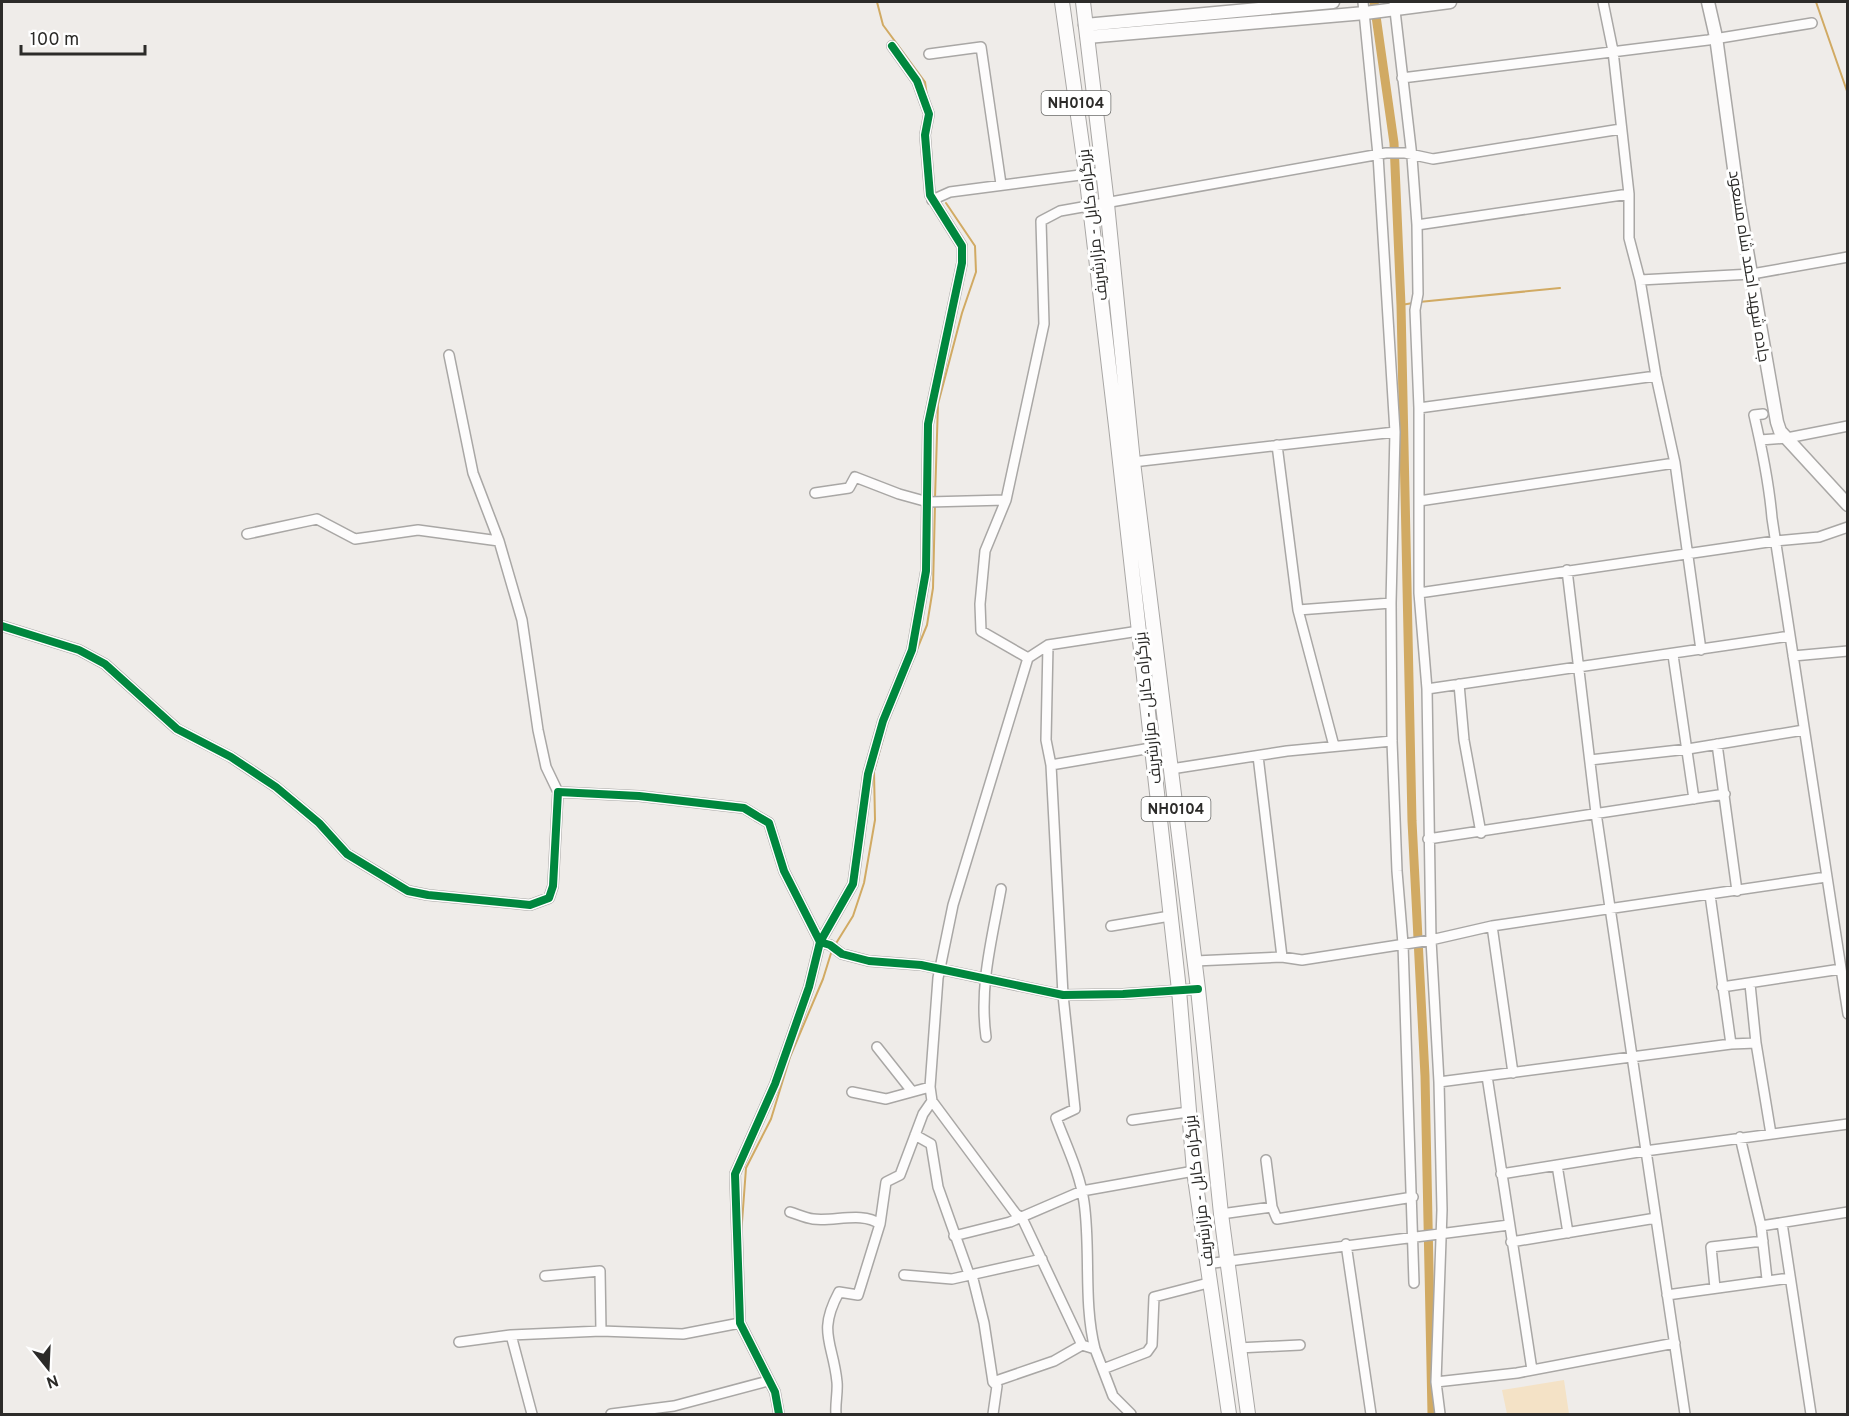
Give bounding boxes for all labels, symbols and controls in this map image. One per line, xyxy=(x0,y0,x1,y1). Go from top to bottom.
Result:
scale bar xyxy=(21,18,146,56)
text: 100 m xyxy=(30,29,79,52)
road number: NH0104 xyxy=(1042,91,1110,115)
street label: بزرگراه کابل - مزارشریف xyxy=(1075,148,1113,302)
street label: جاده شهيد احمد شاه مسعود xyxy=(1723,169,1773,364)
street label: بزرگراه کابل - مزارشریف xyxy=(1131,631,1167,785)
road number: NH0104 xyxy=(1142,797,1210,821)
street label: بزرگراه کابل - مزارشریف xyxy=(1181,1114,1219,1268)
north arrow xyxy=(18,1338,78,1398)
text: N xyxy=(43,1369,61,1392)

